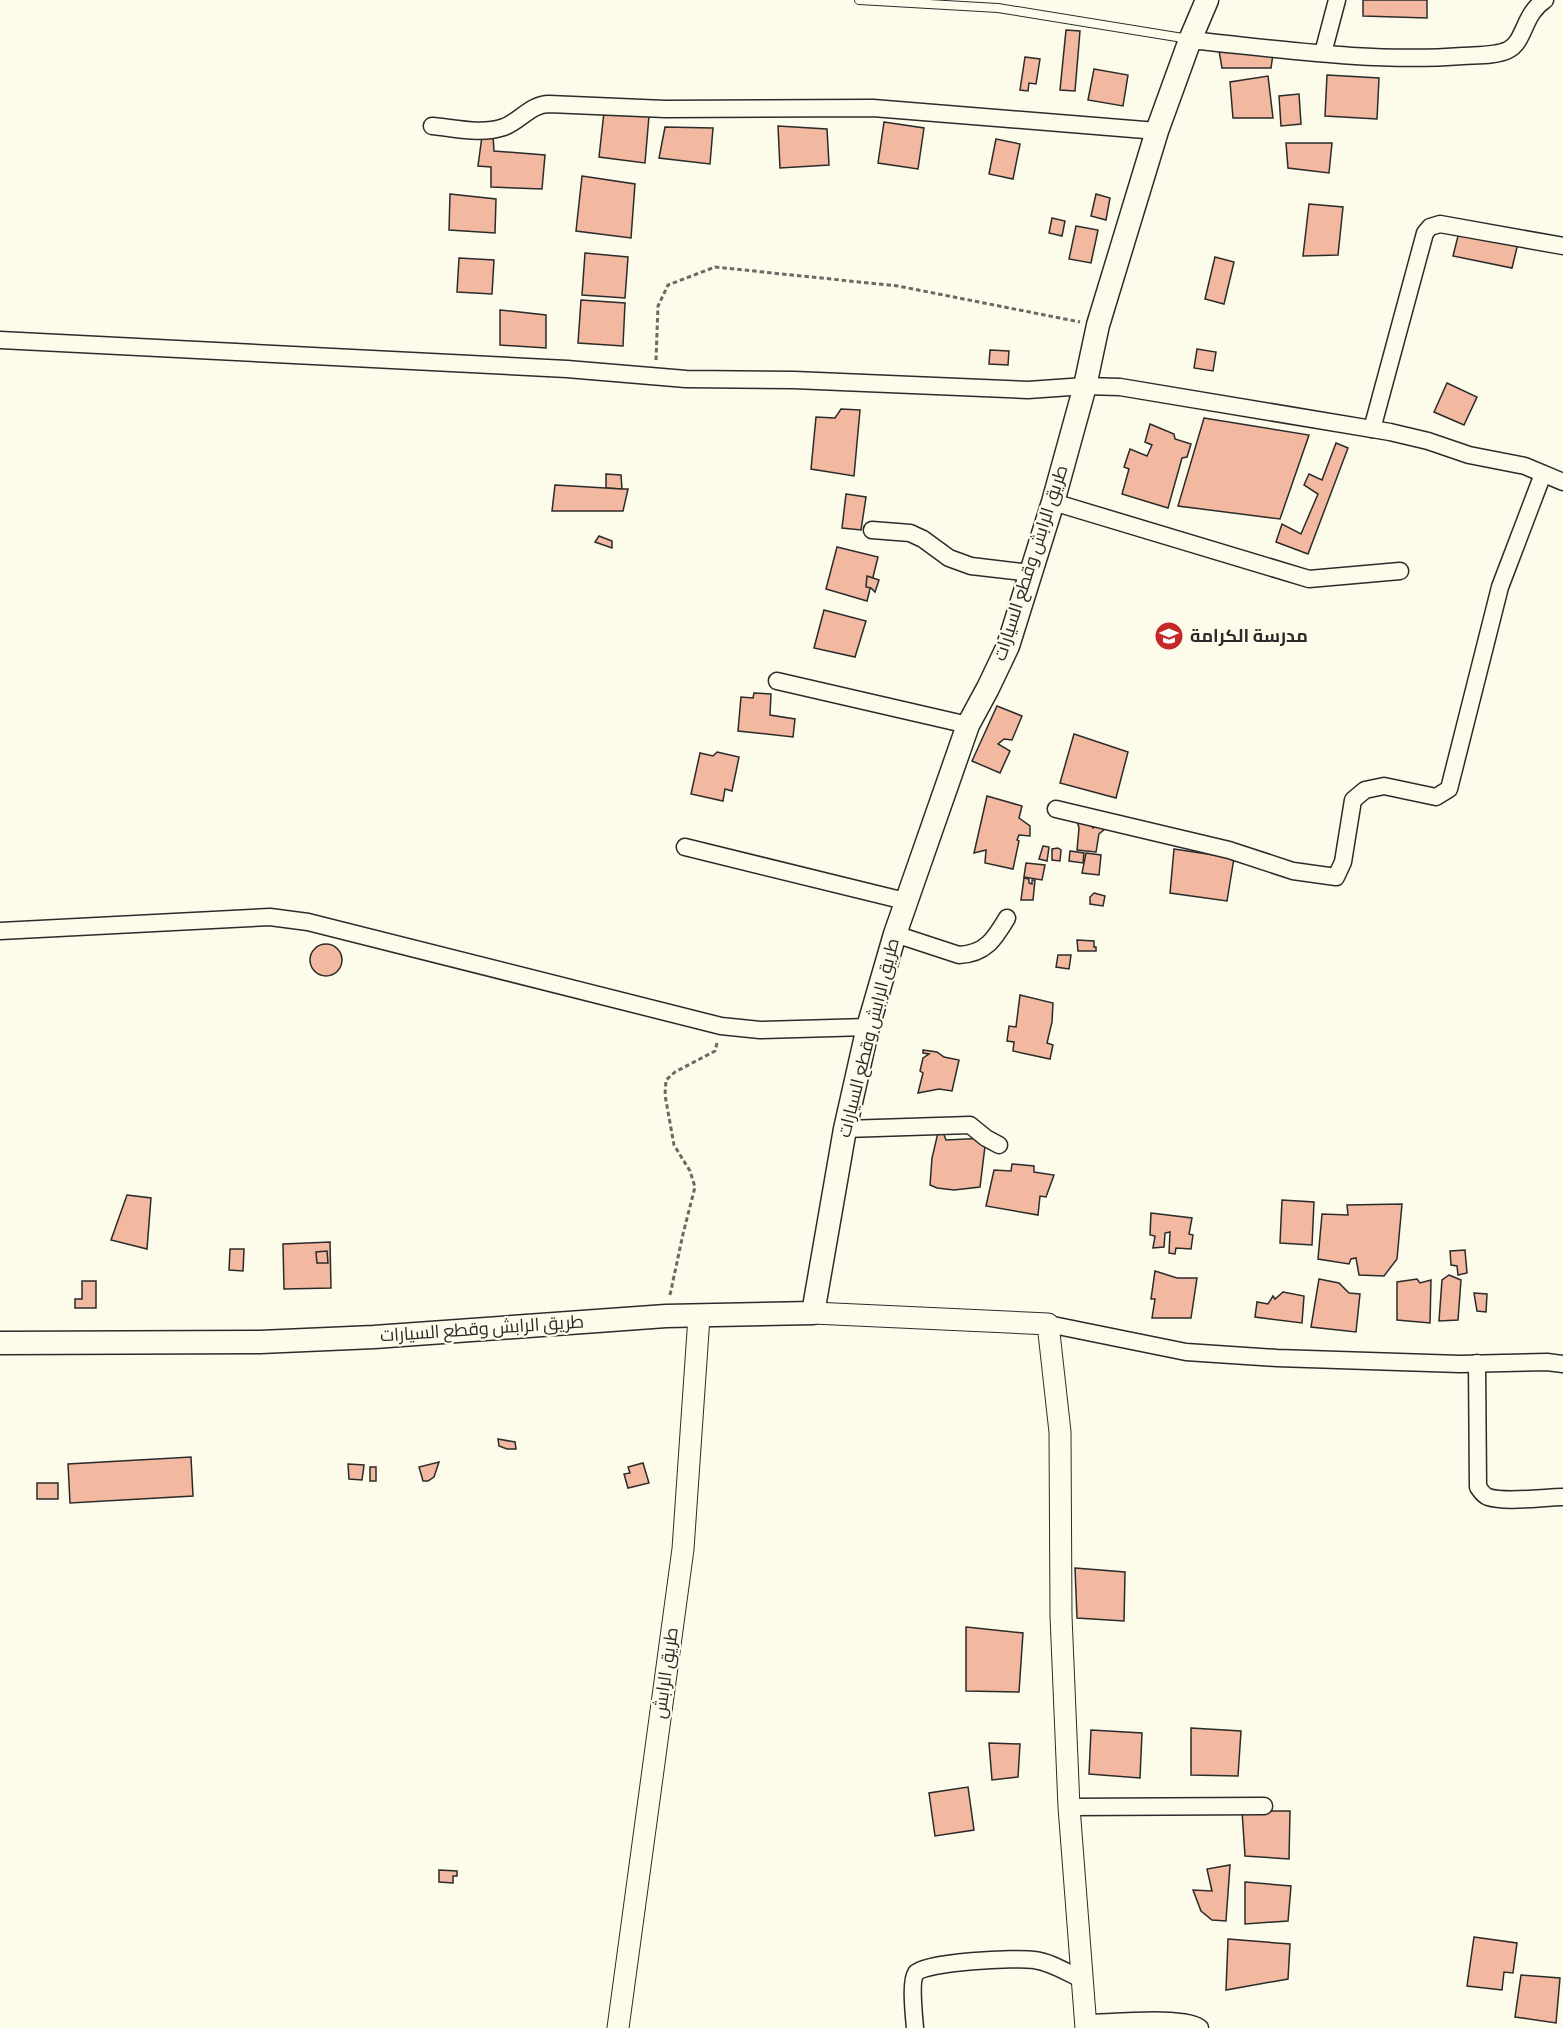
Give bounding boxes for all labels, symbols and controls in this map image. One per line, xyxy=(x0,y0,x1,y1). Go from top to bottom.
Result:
street label: طريق الرابش وقطع السيارات xyxy=(988,462,1074,664)
school or university icon: مدرسة الكرامة xyxy=(1153,620,1185,652)
place label: مدرسة الكرامة xyxy=(1190,624,1308,649)
street label: طريق الرابش وقطع السيارات xyxy=(832,936,906,1140)
street label: طريق الرابش وقطع السيارات xyxy=(379,1309,585,1349)
street label: طريق الرابش xyxy=(647,1626,685,1720)

